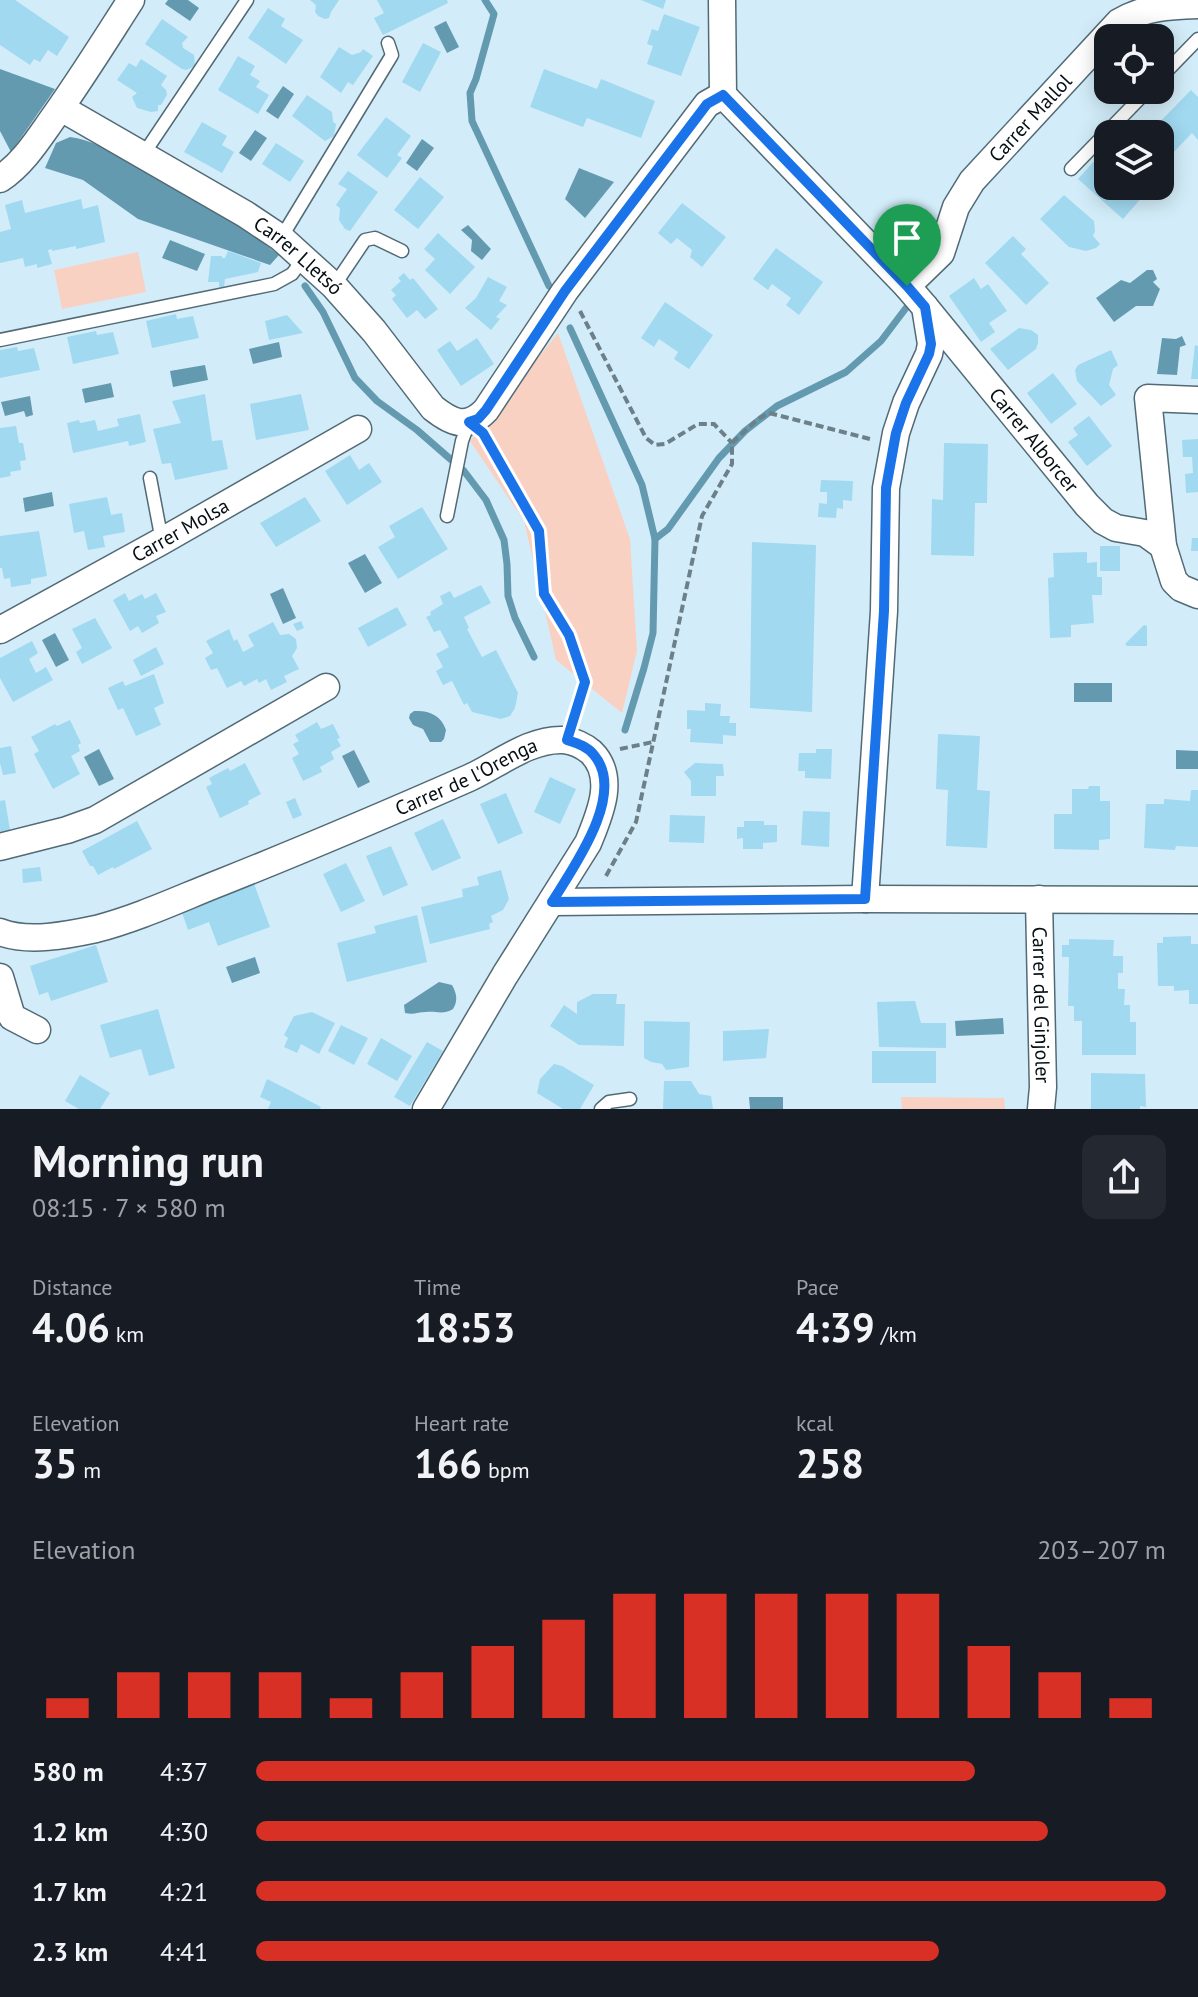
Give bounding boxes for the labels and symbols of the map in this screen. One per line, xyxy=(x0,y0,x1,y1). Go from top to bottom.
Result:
street label: Carrer Mallol xyxy=(983,68,1078,168)
pin xyxy=(873,204,941,286)
street label: Carrer Lletsó xyxy=(249,210,349,300)
street label: Carrer Alborcer xyxy=(983,382,1085,498)
street label: Carrer Molsa xyxy=(127,492,234,568)
street label: Carrer de l'Orenga xyxy=(391,732,541,822)
street label: Carrer del Ginjoler xyxy=(1027,926,1056,1084)

